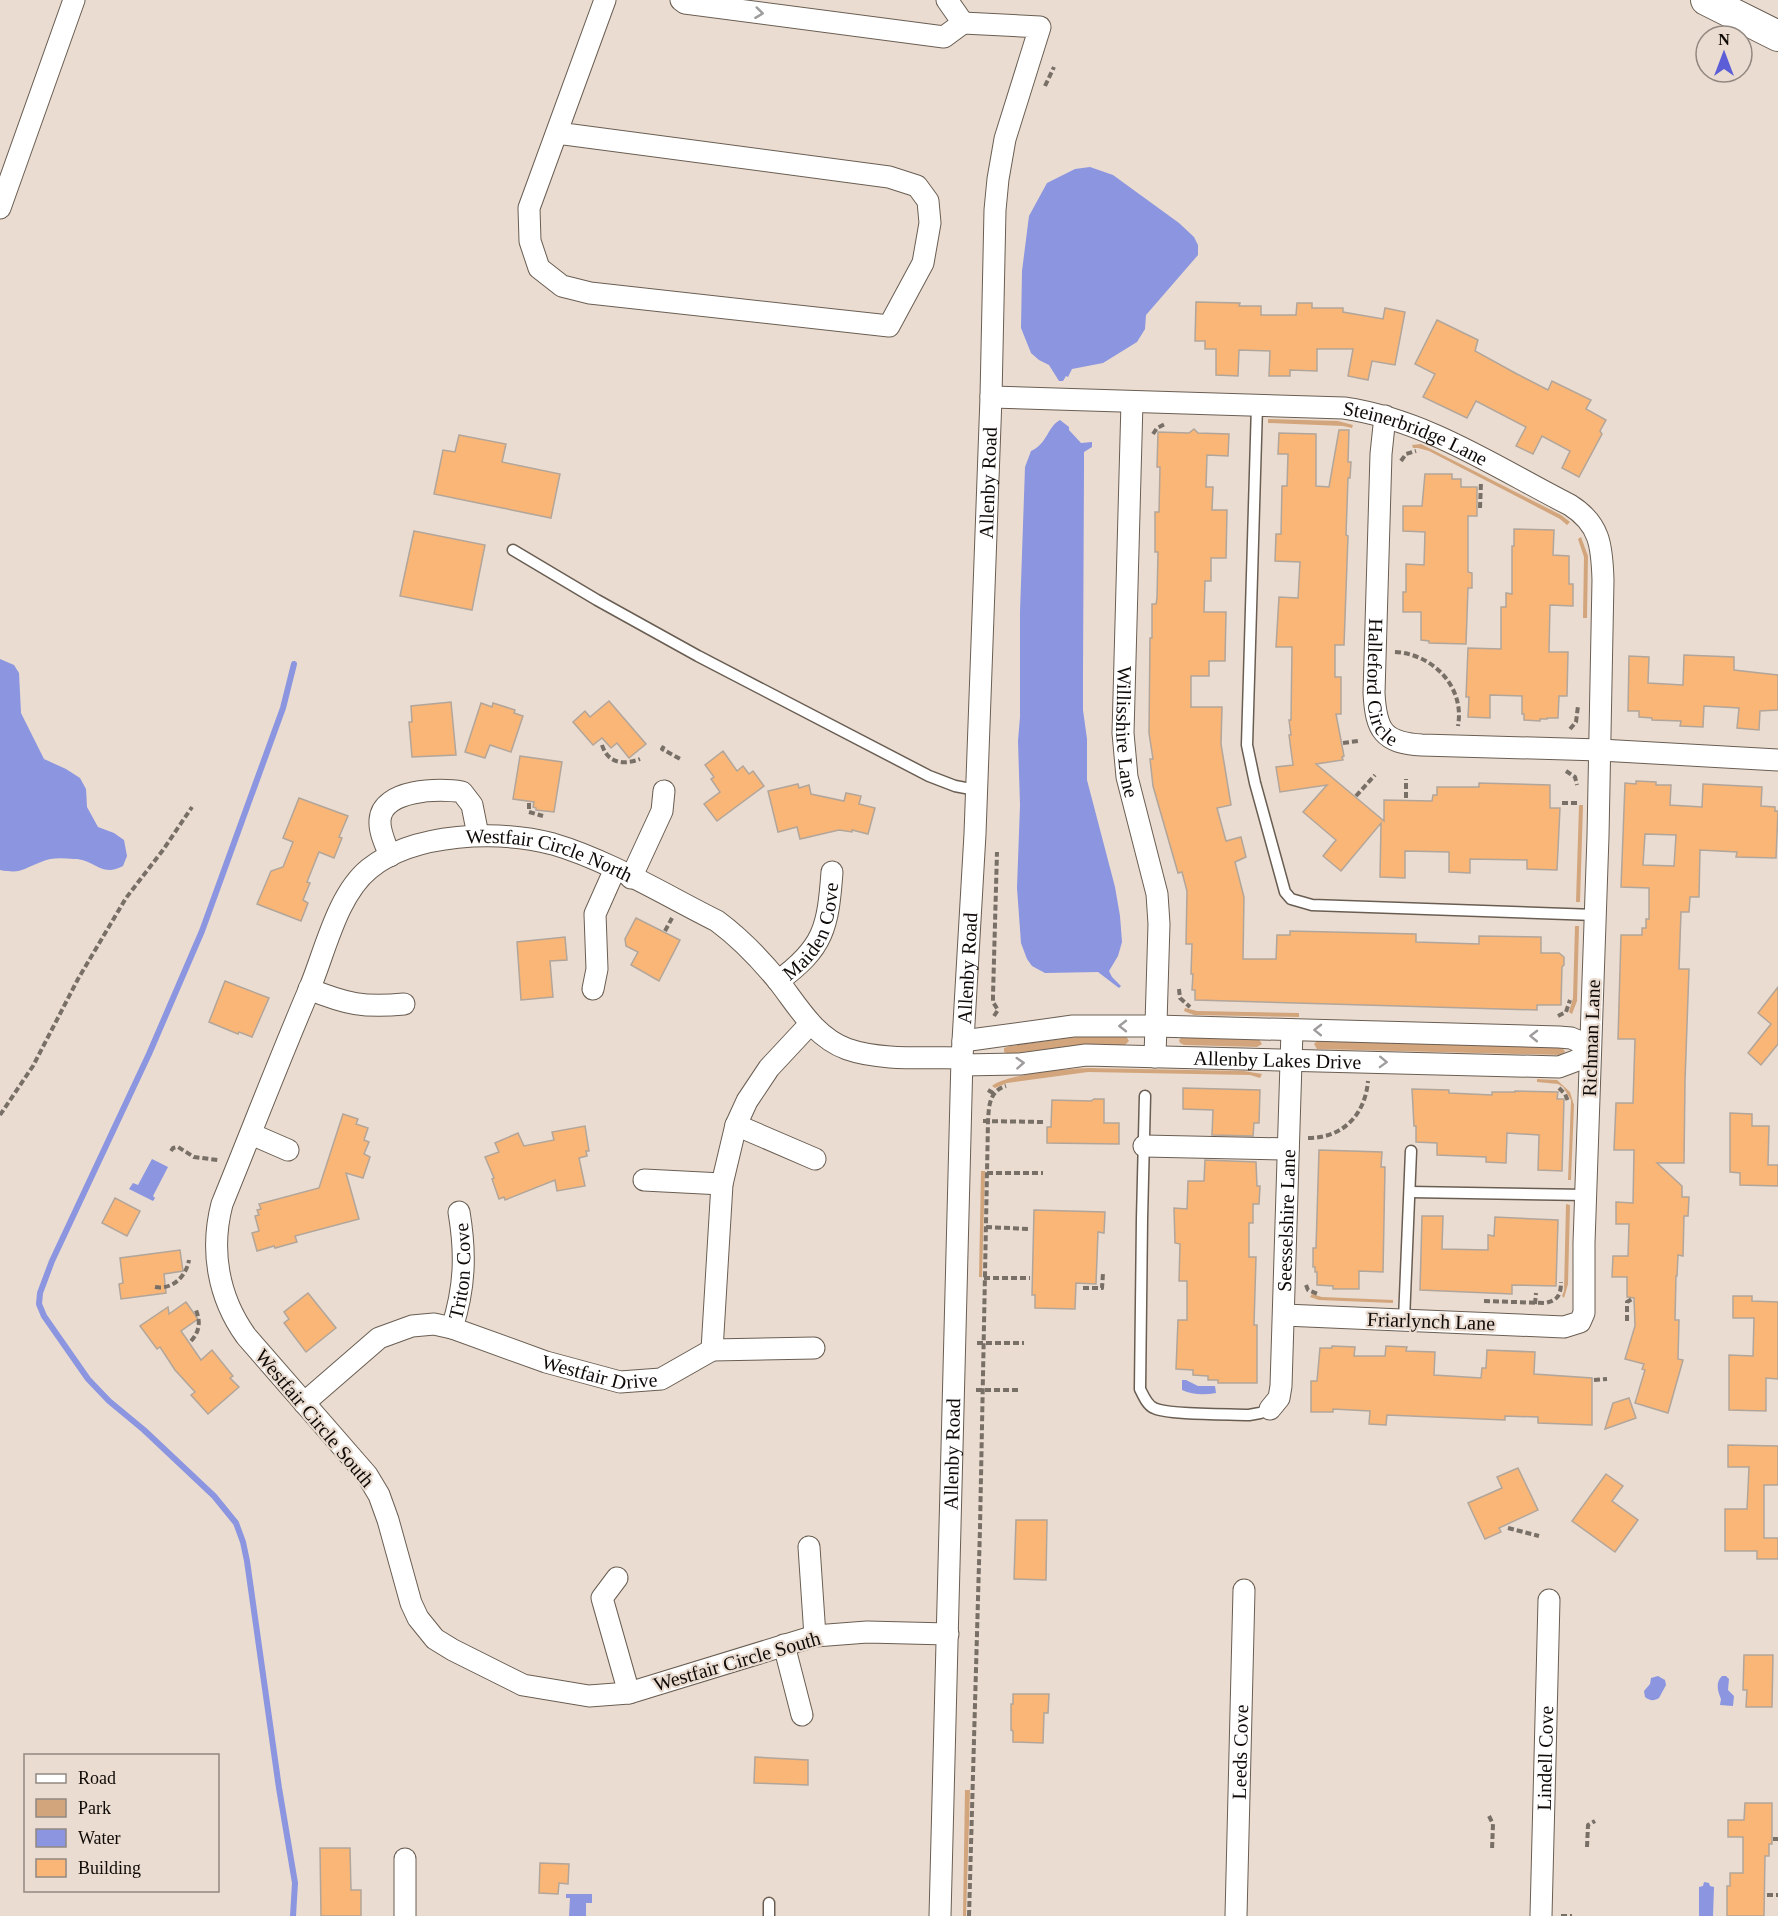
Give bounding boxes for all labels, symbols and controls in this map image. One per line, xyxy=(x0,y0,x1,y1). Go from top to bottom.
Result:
one-way arrow xyxy=(755,6,764,18)
north arrow xyxy=(1694,24,1754,84)
text: N xyxy=(1718,31,1730,48)
street label: Steinerbridge Lane xyxy=(1342,397,1491,470)
street label: Allenby Road xyxy=(975,427,1001,539)
street label: Halleford Circle xyxy=(1363,618,1401,750)
street label: Willisshire Lane xyxy=(1112,666,1143,800)
street label: Westfair Circle North xyxy=(465,825,636,886)
street label: Maiden Cove xyxy=(778,882,842,984)
street label: Allenby Road xyxy=(953,912,981,1025)
street label: Richman Lane xyxy=(1578,979,1604,1097)
one-way arrow xyxy=(1118,1020,1127,1032)
one-way arrow xyxy=(1313,1024,1322,1037)
one-way arrow xyxy=(1529,1030,1538,1042)
street label: Allenby Lakes Drive xyxy=(1193,1047,1362,1073)
one-way arrow xyxy=(1378,1055,1387,1068)
one-way arrow xyxy=(1016,1057,1025,1070)
street label: Seesselshire Lane xyxy=(1273,1149,1299,1292)
street label: Triton Cove xyxy=(444,1222,474,1321)
street label: Friarlynch Lane xyxy=(1366,1308,1496,1335)
street label: Westfair Circle South xyxy=(251,1345,379,1491)
street label: Westfair Drive xyxy=(539,1350,658,1394)
street label: Allenby Road xyxy=(939,1398,964,1510)
street label: Westfair Circle South xyxy=(651,1627,823,1695)
street label: Leeds Cove xyxy=(1228,1704,1252,1800)
street label: Lindell Cove xyxy=(1533,1705,1557,1811)
legend xyxy=(24,1754,219,1892)
text: Road xyxy=(78,1768,116,1788)
text: Park xyxy=(78,1798,111,1818)
text: Water xyxy=(78,1828,121,1848)
text: Building xyxy=(78,1858,141,1878)

